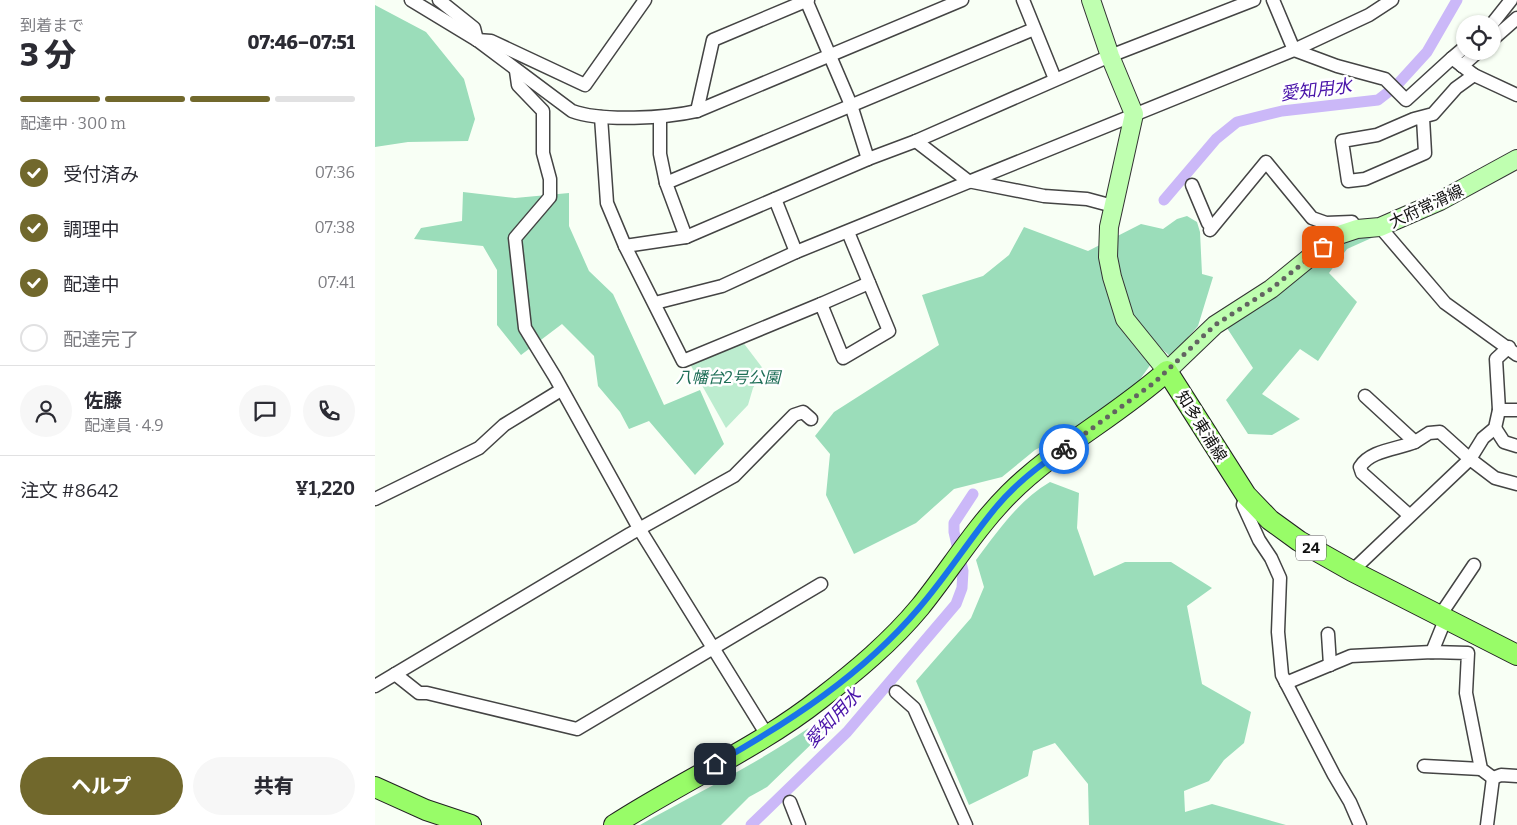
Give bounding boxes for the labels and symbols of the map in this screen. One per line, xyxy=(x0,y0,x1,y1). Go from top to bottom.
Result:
water label: 愛知用水 xyxy=(1279,74,1355,105)
street label: 大府常滑線 xyxy=(1386,181,1466,232)
pin xyxy=(1302,226,1344,268)
park label: 八幡台2号公園 xyxy=(676,368,782,387)
street label: 知多東浦線 xyxy=(1172,387,1231,465)
courier xyxy=(1039,424,1089,474)
road number: 24 xyxy=(1296,536,1326,560)
water label: 愛知用水 xyxy=(800,683,867,752)
pin xyxy=(694,743,736,785)

